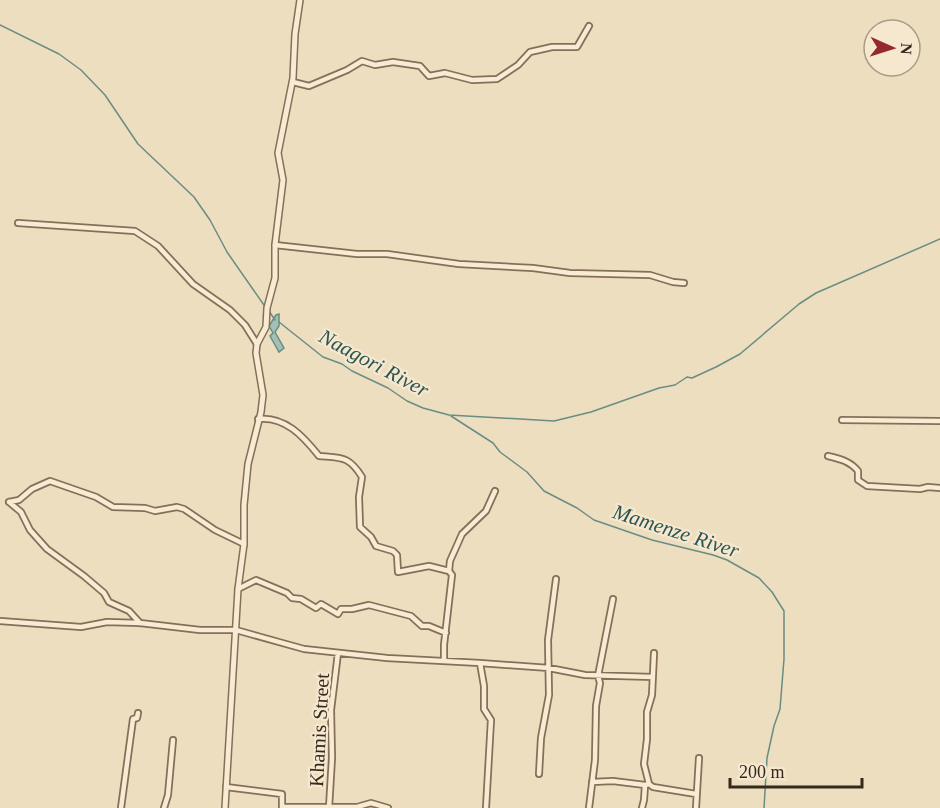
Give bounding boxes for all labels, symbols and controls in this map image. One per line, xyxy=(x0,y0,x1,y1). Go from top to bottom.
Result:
north arrow xyxy=(862,18,922,78)
text: N xyxy=(898,43,915,55)
water label: Naagori River xyxy=(314,324,434,402)
water label: Mamenze River xyxy=(609,499,743,563)
street label: Khamis Street xyxy=(305,672,333,787)
scale bar xyxy=(730,751,862,789)
text: 200 m xyxy=(739,762,785,782)

